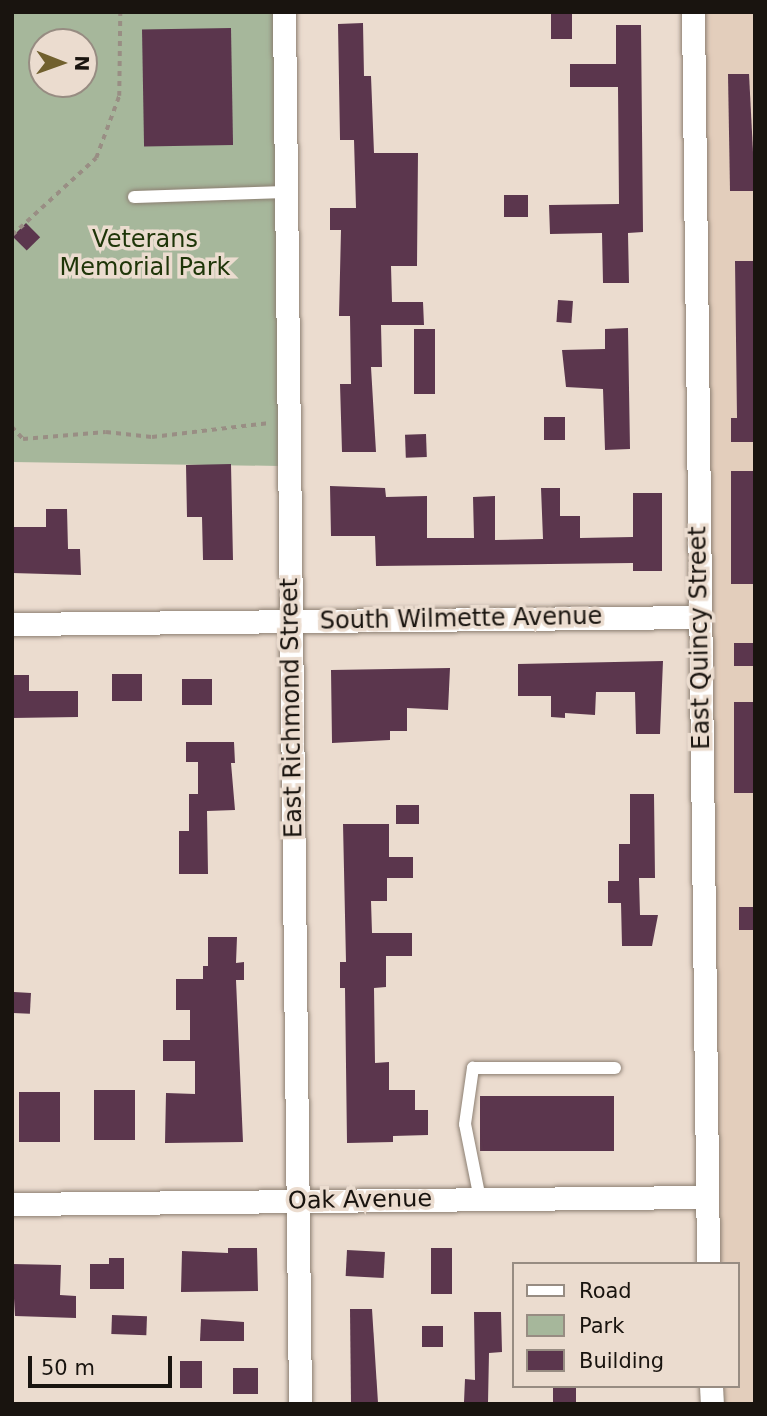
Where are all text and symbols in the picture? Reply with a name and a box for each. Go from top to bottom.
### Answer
north arrow [28,28,98,98]
text: N [71,55,93,71]
park label: Veterans Memorial Park [60,226,230,282]
street label: East Quincy Street [684,526,716,750]
street label: East Richmond Street [275,578,309,838]
street label: South Wilmette Avenue [320,602,602,636]
street label: Oak Avenue [288,1184,432,1216]
legend [512,1262,739,1388]
text: Road [579,1279,632,1303]
text: Park [579,1314,624,1338]
scale bar [32,1342,175,1386]
text: Building [579,1349,664,1373]
text: 50 m [41,1356,95,1380]

